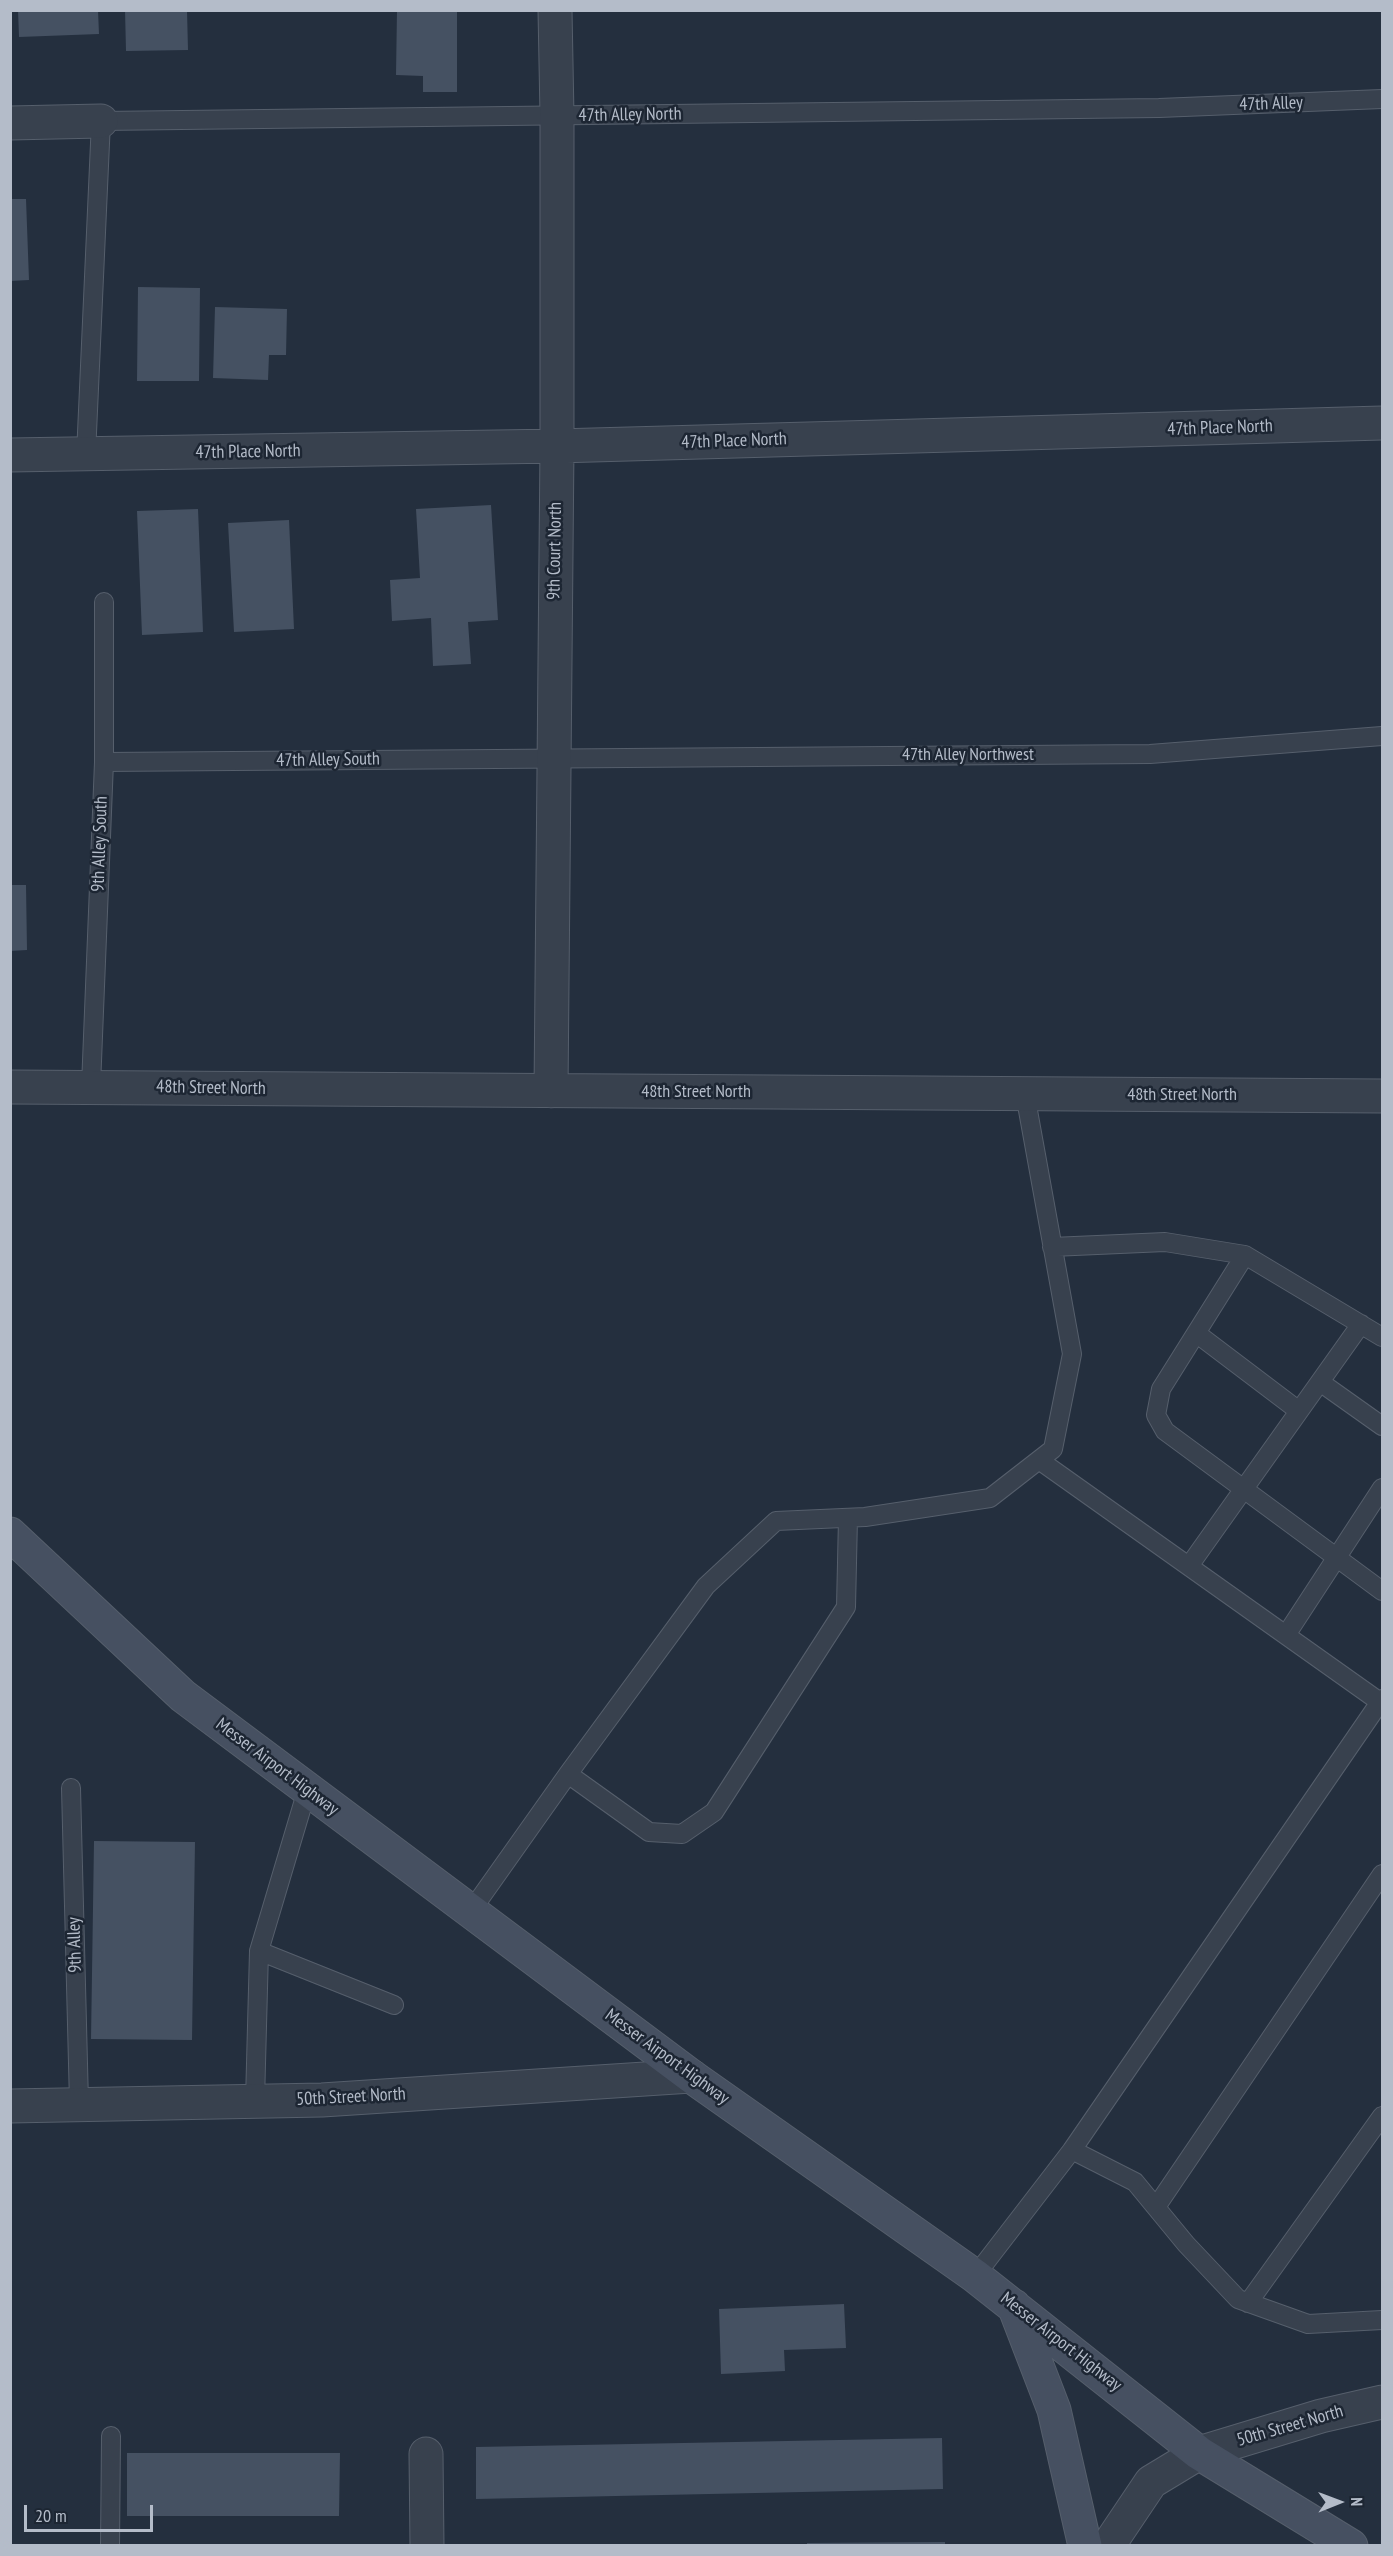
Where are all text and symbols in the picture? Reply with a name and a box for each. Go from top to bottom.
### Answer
street label: 47th Alley [1239,92,1303,116]
street label: 47th Alley North [578,103,682,127]
street label: 47th Place North [1167,415,1273,441]
street label: 47th Place North [681,428,787,454]
street label: 47th Place North [195,440,301,464]
street label: 9th Court North [543,502,567,600]
street label: 47th Alley Northwest [902,744,1034,766]
street label: 47th Alley South [276,748,380,772]
street label: 9th Alley South [88,796,112,892]
street label: 48th Street North [156,1076,266,1100]
street label: 48th Street North [641,1081,751,1103]
street label: 48th Street North [1127,1084,1237,1106]
street label: Messer Airport Highway [211,1714,343,1820]
street label: 9th Alley [63,1917,87,1973]
street label: Messer Airport Highway [601,2005,733,2109]
street label: 50th Street North [296,2083,406,2111]
street label: Messer Airport Highway [996,2288,1126,2396]
street label: 50th Street North [1234,2401,1346,2451]
north arrow [1309,2472,1369,2532]
scale bar [27,2493,156,2531]
text: N [1347,2497,1367,2506]
text: 20 m [35,2504,67,2527]

